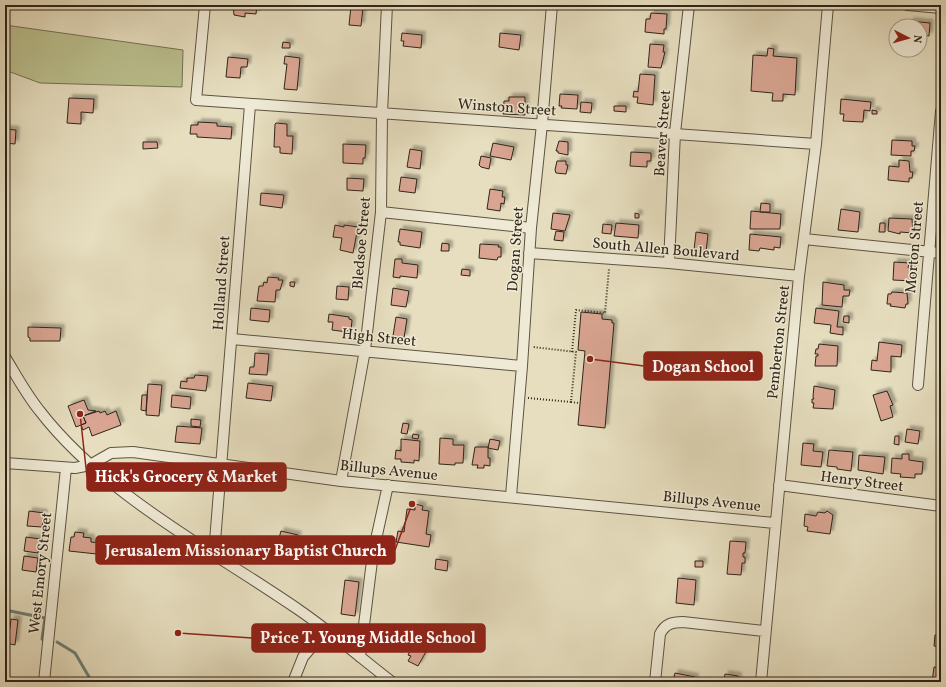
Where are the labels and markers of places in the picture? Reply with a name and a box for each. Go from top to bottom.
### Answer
callout: Dogan School [644,352,762,380]
callout: Hick's Grocery & Market [87,463,286,491]
callout: Jerusalem Missionary Baptist Church [96,536,395,564]
callout: Price T. Young Middle School [252,624,485,652]

